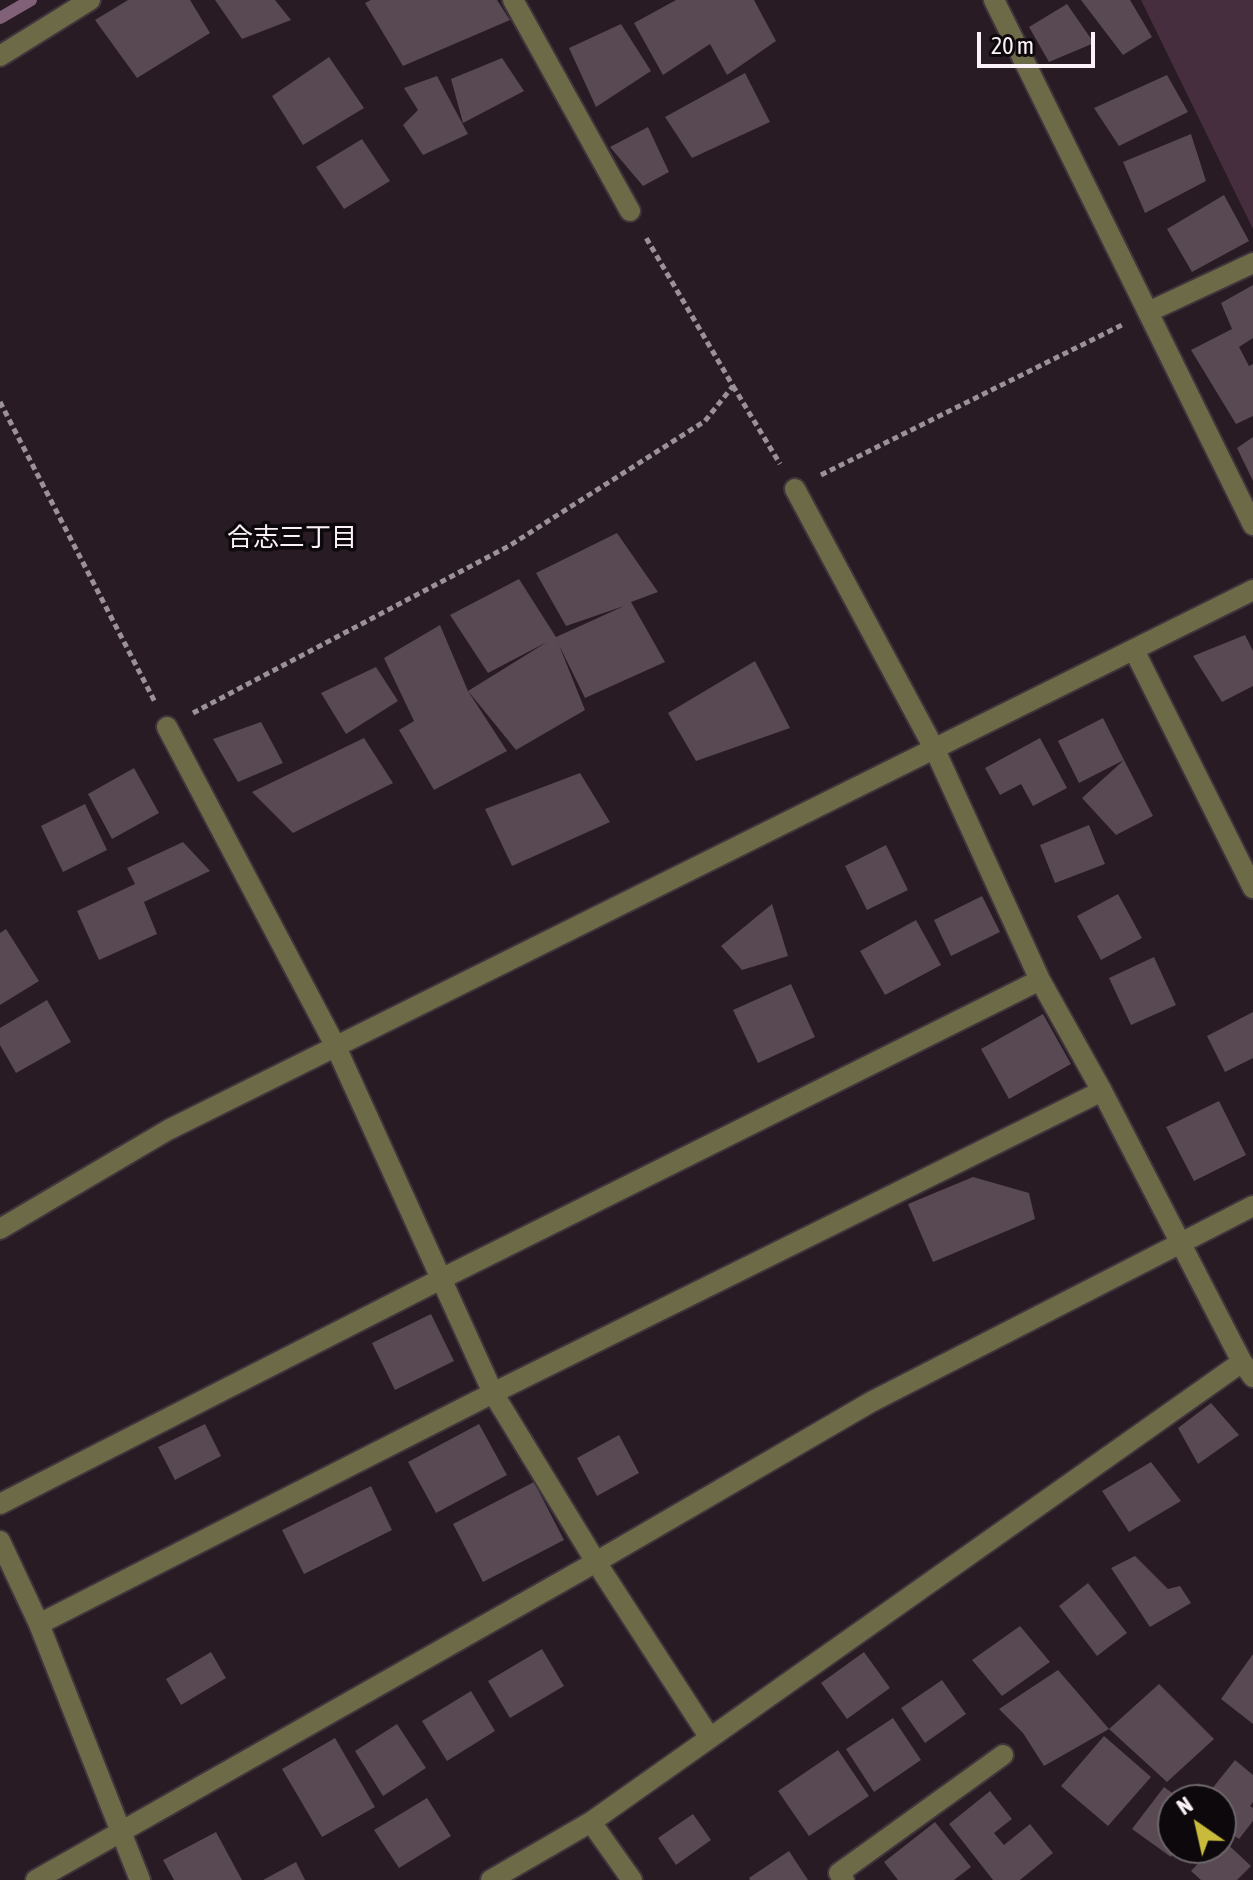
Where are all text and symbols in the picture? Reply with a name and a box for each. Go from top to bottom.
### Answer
scale bar [981,16,1099,66]
text: 20 m [991,32,1034,59]
district label: 合志三丁目 [227,522,357,554]
north arrow [1157,1784,1237,1864]
text: N [1172,1791,1197,1820]

